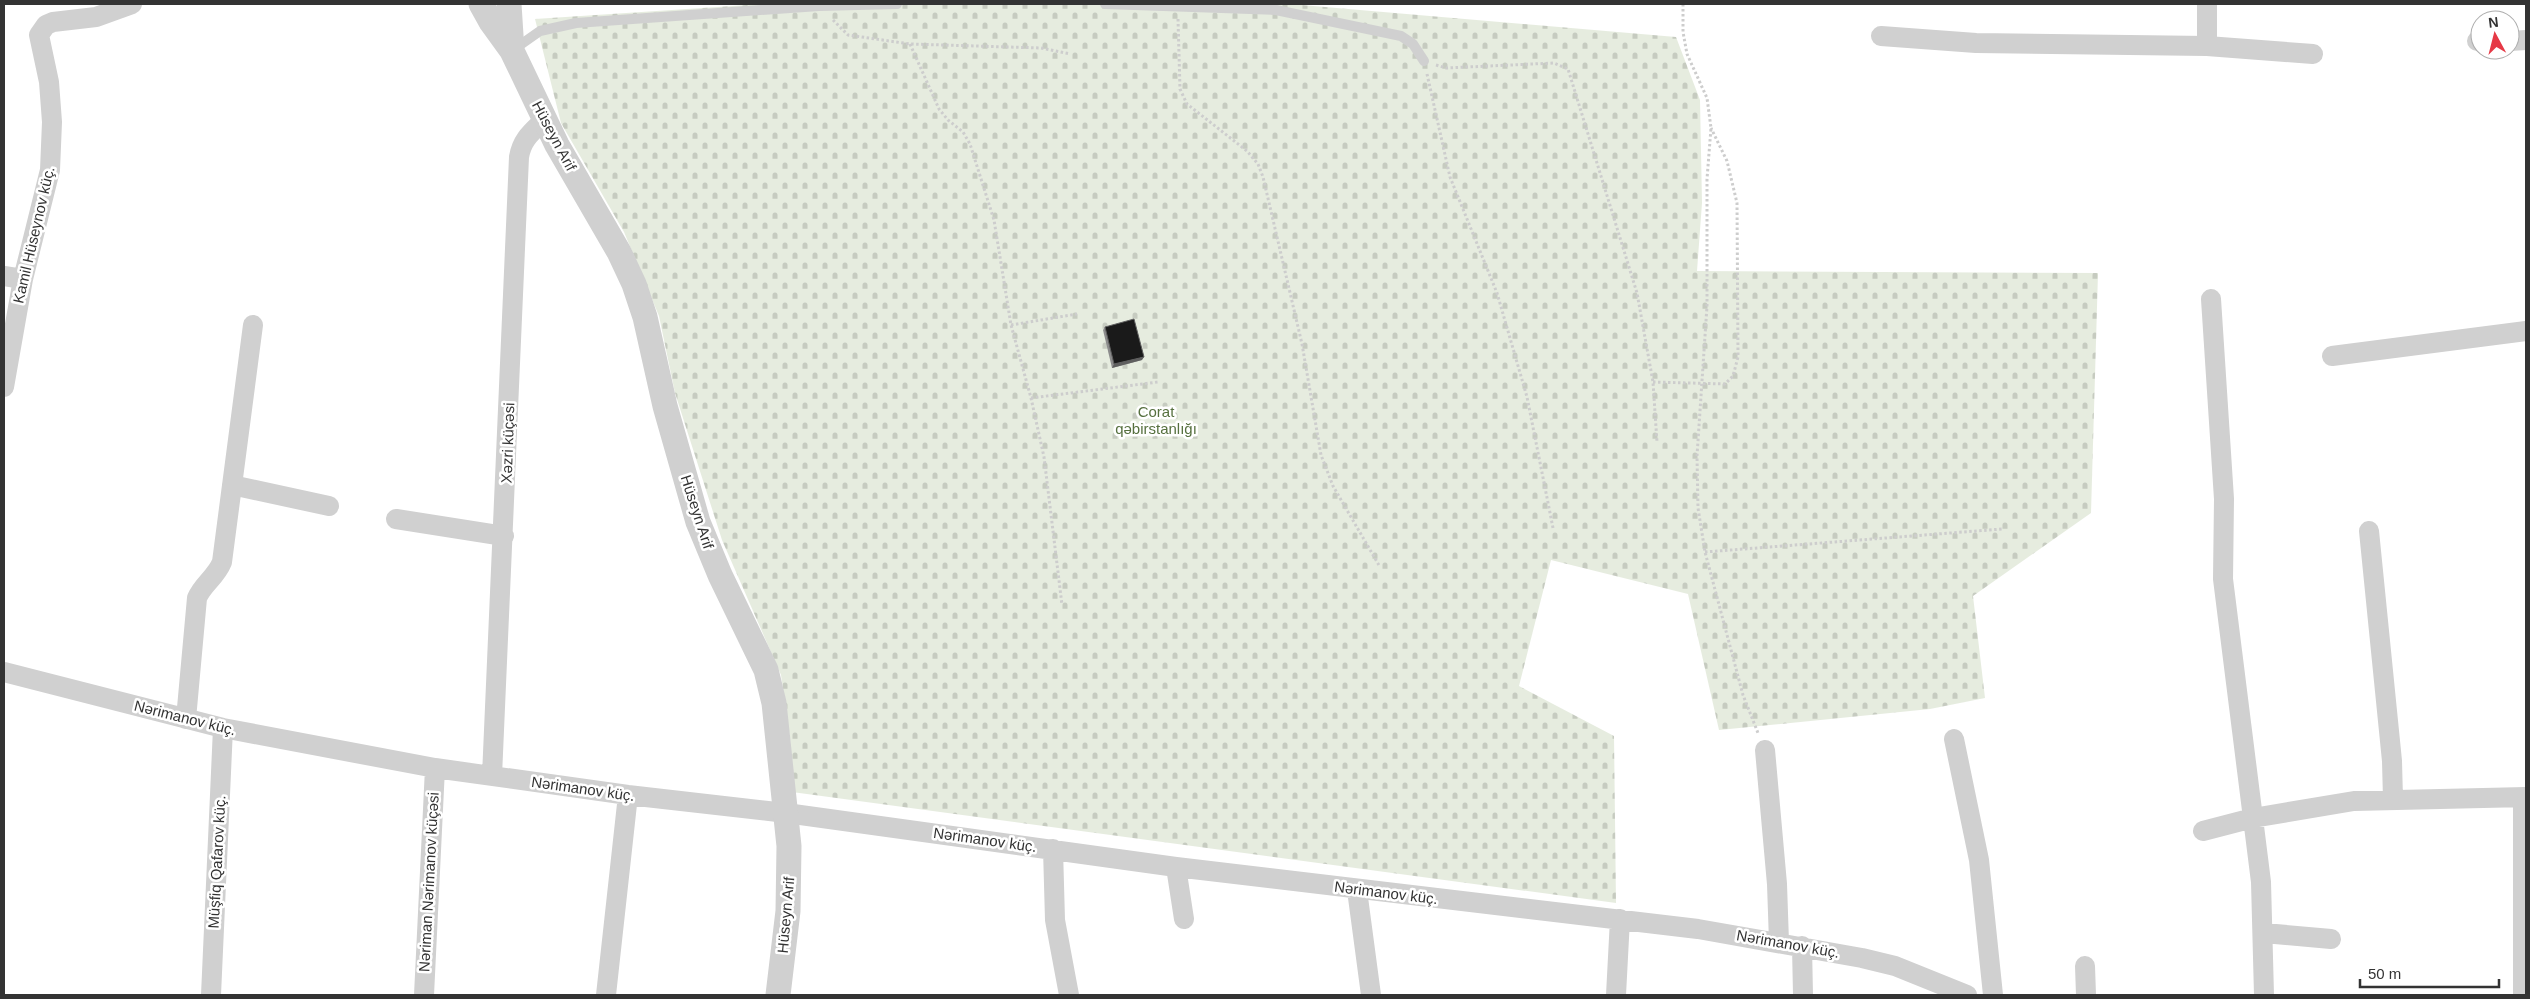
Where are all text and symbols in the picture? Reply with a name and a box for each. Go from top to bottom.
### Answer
north arrow [2470,10,2520,60]
text: N [2487,14,2499,31]
street label: Hüseyn Arif [529,98,580,174]
street label: Kamil Hüseynov küç. [9,165,58,305]
street label: Xəzri küçəsi [498,402,517,484]
park label: Corat qəbirstanlığı [1115,403,1197,437]
street label: Hüseyn Arif [678,473,718,552]
street label: Nərimanov küç. [133,697,238,738]
street label: Nərimanov küç. [530,773,636,804]
street label: Nəriman Nərimanov küçəsi [415,792,442,972]
street label: Müşfiq Qafarov küç. [205,795,228,929]
street label: Nərimanov küç. [932,824,1038,855]
street label: Hüseyn Arif [774,875,797,954]
street label: Nərimanov küç. [1333,878,1439,907]
street label: Nərimanov küç. [1735,926,1841,961]
scale bar [2360,956,2499,988]
text: 50 m [2368,965,2401,982]

